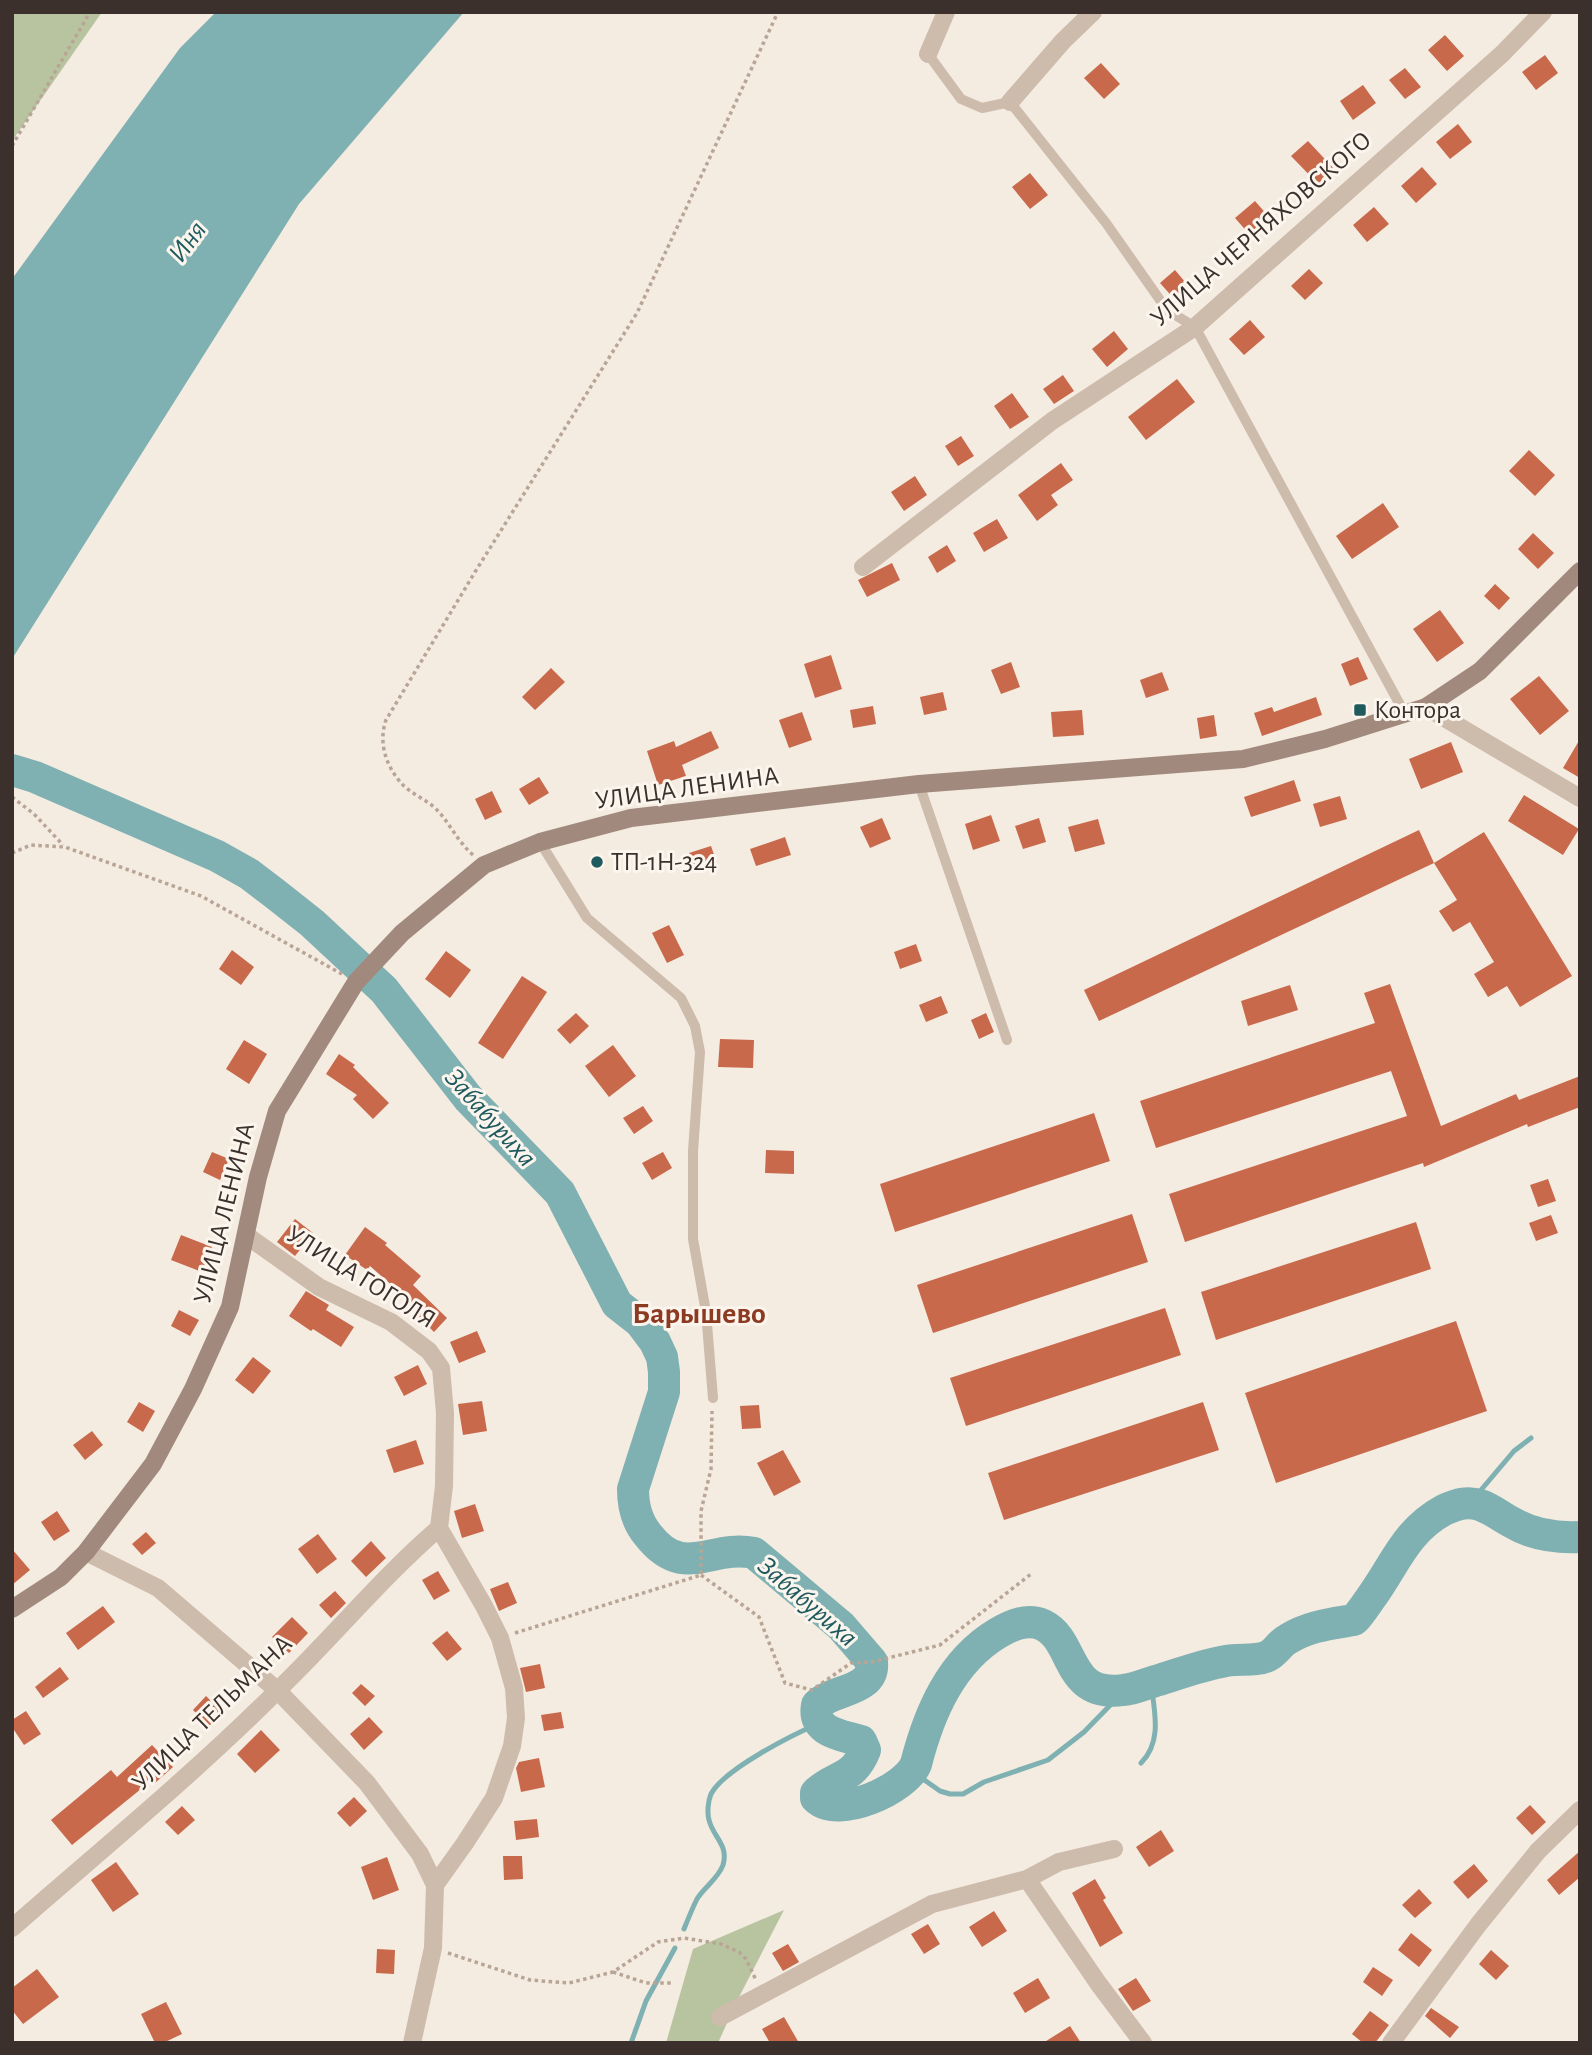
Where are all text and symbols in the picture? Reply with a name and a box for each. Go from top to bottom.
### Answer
street label: УЛИЦА ЧЕРНЯХОВСКОГО [1146,126,1376,332]
water label: Иня [164,216,212,268]
place label: Контора [1374,697,1461,723]
marker: Контора [1352,702,1368,718]
street label: УЛИЦА ЛЕНИНА [594,762,780,814]
place label: ТП-1Н-324 [611,849,717,875]
marker: ТП-1Н-324 [589,854,605,870]
water label: Забабуриха [439,1064,541,1172]
street label: УЛИЦА ЛЕНИНА [189,1120,259,1306]
street label: УЛИЦА ГОГОЛЯ [282,1221,440,1333]
district label: Барышево [632,1299,766,1329]
water label: Забабуриха [752,1552,862,1652]
street label: УЛИЦА ТЕЛЬМАНА [127,1630,297,1796]

